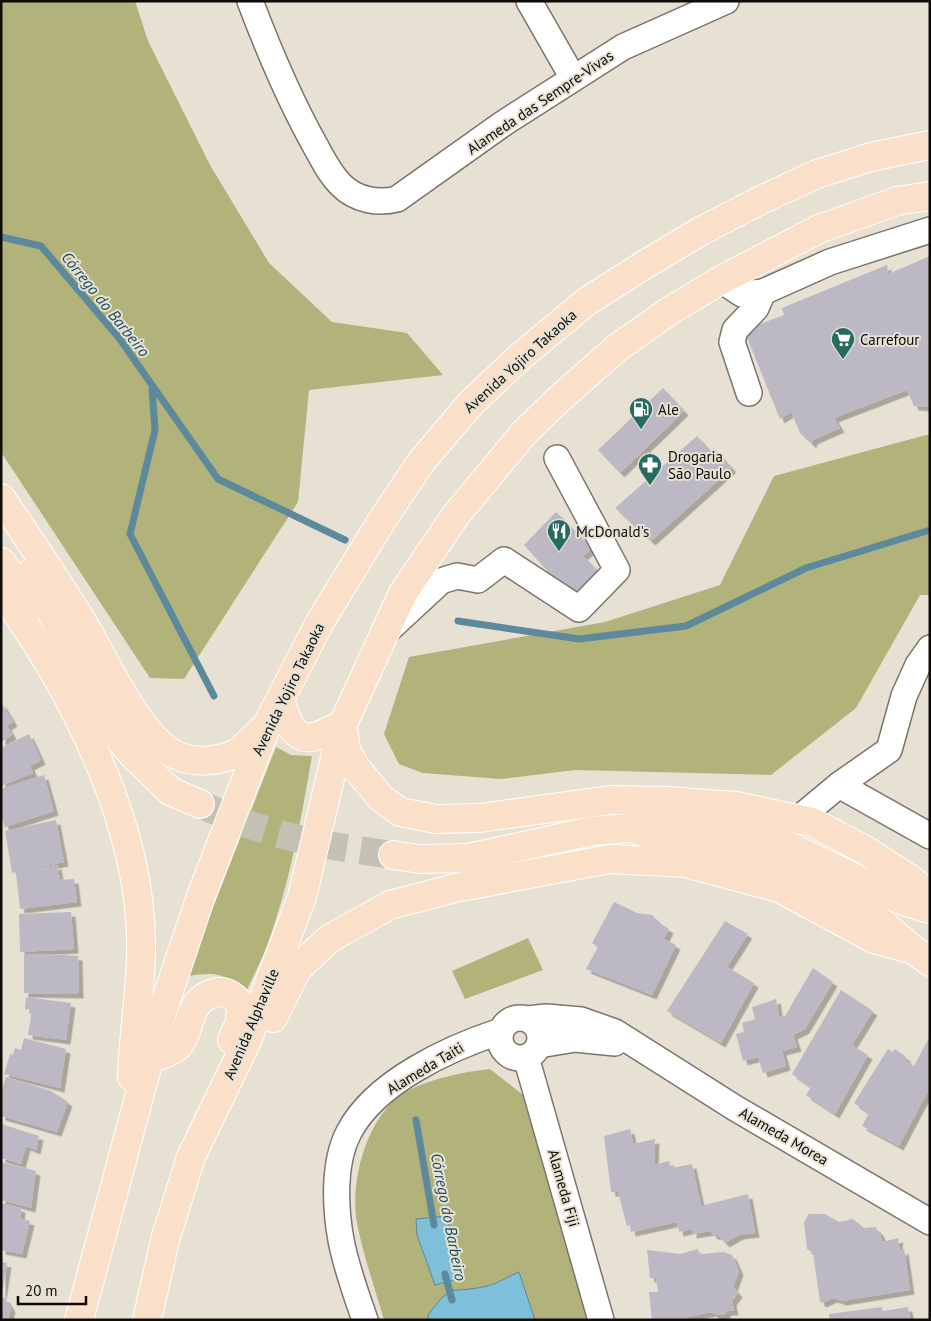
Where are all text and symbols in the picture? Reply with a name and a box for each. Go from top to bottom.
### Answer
street label: Alameda das Sempre-Vivas [463,46,617,158]
water label: Córrego do Barbeiro [57,247,155,361]
street label: Avenida Yojiro Takaoka [460,305,580,417]
supermarket icon: Carrefour [830,326,856,360]
place label: Carrefour [860,330,919,349]
fuel station icon: Ale [628,396,654,430]
place label: Ale [658,400,679,419]
place label: Drogaria São Paulo [668,447,731,483]
pharmacy icon: Drogaria São Paulo [637,452,663,486]
restaurant icon: McDonald's [546,518,572,552]
place label: McDonald's [576,522,649,541]
street label: Avenida Yojiro Takaoka [248,619,328,759]
street label: Avenida Alphaville [219,966,283,1082]
street label: Alameda Taiti [383,1038,467,1098]
street label: Alameda Morea [736,1103,832,1169]
street label: Alameda Fiji [544,1147,584,1229]
water label: Córrego do Barbeiro [427,1151,471,1283]
scale bar [18,1274,85,1306]
text: 20 m [25,1281,58,1300]

